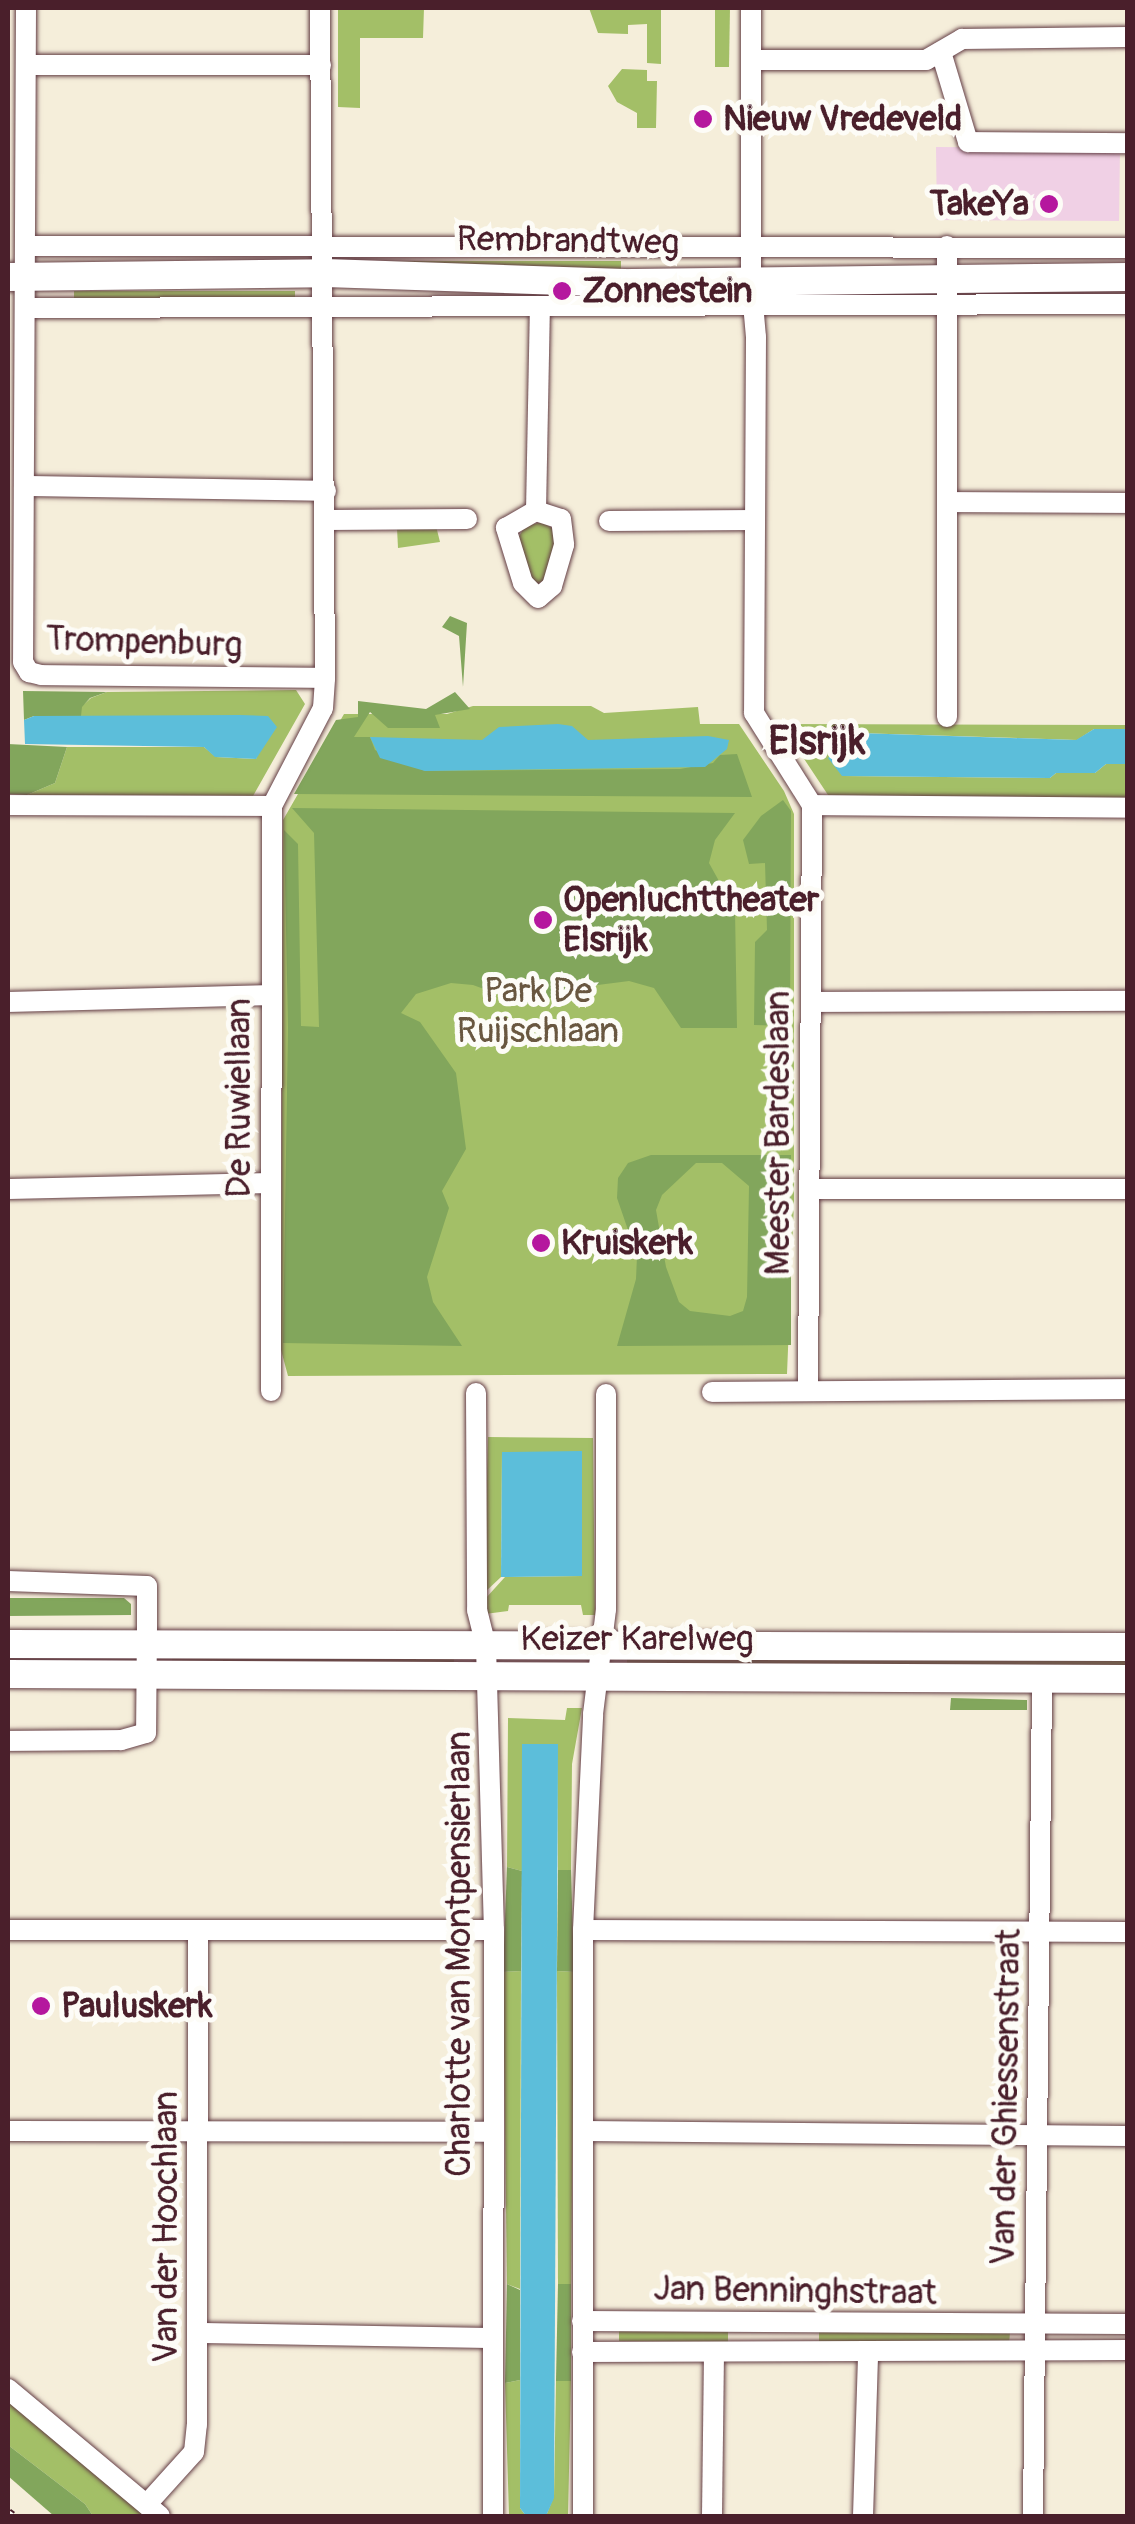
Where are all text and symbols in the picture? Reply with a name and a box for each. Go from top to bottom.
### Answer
place label: Nieuw Vredeveld [723,98,962,140]
marker: Nieuw Vredeveld [692,108,714,130]
place label: TakeYa [929,183,1029,225]
marker: TakeYa [1038,193,1060,215]
street label: Rembrandtweg [456,218,680,264]
place label: Zonnestein [582,270,752,312]
marker: Zonnestein [551,280,573,302]
street label: Trompenburg [45,618,243,666]
district label: Elsrijk [768,718,866,766]
place label: Openluchttheater Elsrijk [563,879,819,961]
marker: Openluchttheater Elsrijk [532,909,554,931]
park label: Park De Ruijschlaan [457,970,619,1052]
street label: Meester Bardeslaan [757,991,799,1275]
street label: De Ruwiellaan [218,998,260,1198]
place label: Kruiskerk [561,1222,693,1264]
marker: Kruiskerk [530,1232,552,1254]
street label: Keizer Karelweg [520,1618,754,1660]
street label: Charlotte van Montpensierlaan [438,1731,480,2177]
street label: Van der Ghiessenstraat [982,1928,1030,2266]
place label: Pauluskerk [61,1985,213,2027]
marker: Pauluskerk [30,1995,52,2017]
street label: Van der Hoochlaan [145,2091,187,2363]
street label: Jan Benninghstraat [653,2268,937,2314]

